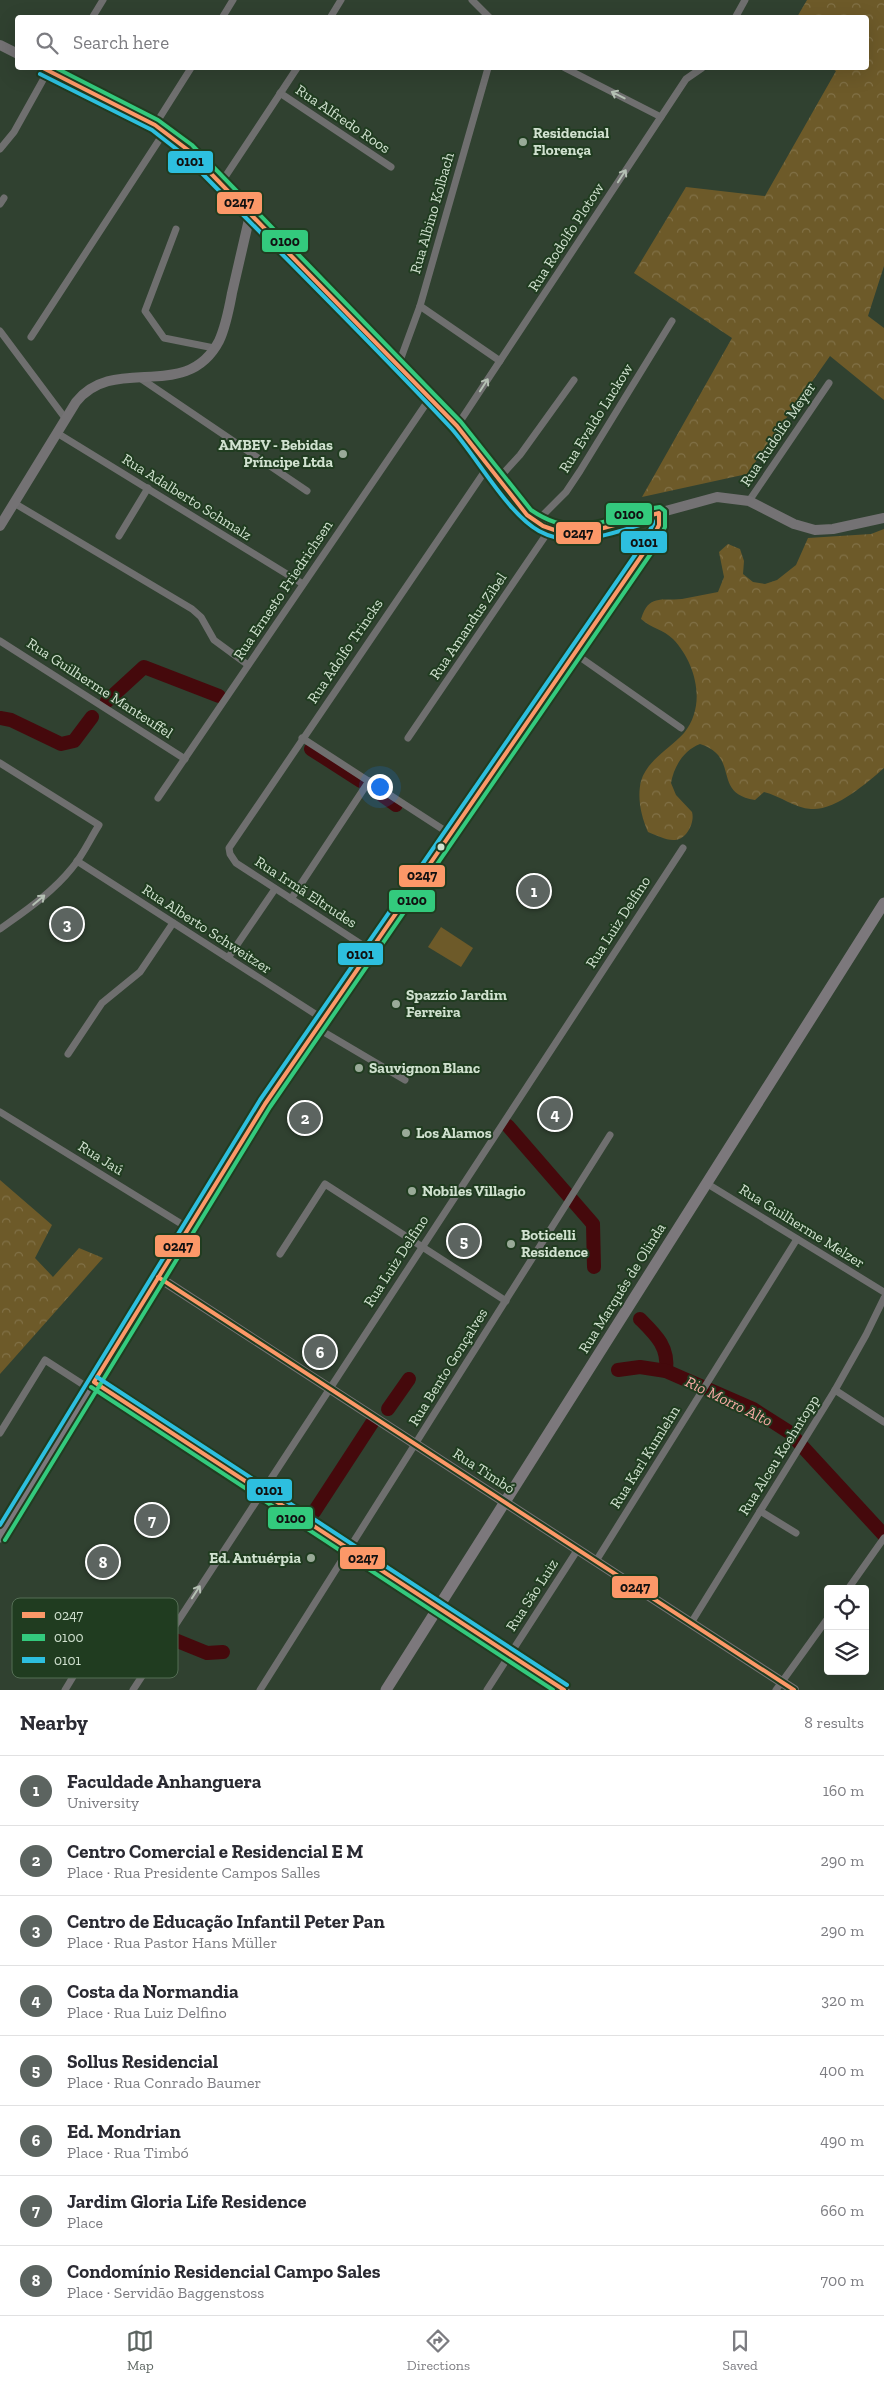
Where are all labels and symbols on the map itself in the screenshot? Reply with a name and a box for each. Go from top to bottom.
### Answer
street label: Rua Alfredo Roos [292,81,394,157]
one-way arrow [611,90,626,99]
place label: Residencial Florença [533,124,609,159]
marker: Residencial Florença [517,136,529,148]
line badge: 0101 [167,150,214,174]
street label: Rua Albino Kolbach [406,150,458,276]
text: 0101 [176,153,204,170]
one-way arrow [617,170,627,184]
street label: Rua Rodolfo Plotow [524,179,608,295]
line badge: 0247 [216,191,263,215]
text: 0247 [224,194,254,211]
line badge: 0100 [261,229,309,253]
text: 0100 [270,233,300,250]
street label: Rua Evaldo Luckow [555,360,637,476]
one-way arrow [479,378,489,392]
street label: Rua Rudolfo Meyer [736,378,820,490]
place label: AMBEV - Bebidas Príncipe Ltda [218,436,333,471]
marker: AMBEV - Bebidas Príncipe Ltda [337,448,349,460]
street label: Rua Adalberto Schmalz [119,450,255,544]
line badge: 0100 [605,502,653,526]
text: 0100 [614,506,644,523]
street label: Rua Ernesto Friedrichsen [230,516,337,663]
line badge: 0247 [555,521,602,545]
text: 0247 [563,525,593,542]
line badge: 0101 [620,530,668,554]
text: 0101 [630,534,658,551]
street label: Rua Amandus Zibel [426,569,510,683]
street label: Rua Adolfo Trincks [303,595,387,707]
street label: Rua Guilherme Manteuffel [24,634,176,742]
your location [367,774,393,800]
unlabelled marker [436,842,446,852]
street label: Rua Irmã Eltrudes [252,852,360,932]
line badge: 0247 [398,864,446,888]
text: 0247 [407,867,437,884]
pin: 1 [518,872,550,910]
street label: Rua Luiz Delfino [582,872,655,971]
street label: Rua Alberto Schweitzer [139,880,275,978]
line badge: 0100 [388,889,436,913]
text: 0100 [397,892,427,909]
one-way arrow [32,895,45,906]
pin: 3 [51,905,83,943]
line badge: 0101 [337,942,384,966]
text: 0101 [346,946,374,963]
place label: Spazzio Jardim Ferreira [406,986,507,1021]
marker: Spazzio Jardim Ferreira [390,998,402,1010]
place label: Sauvignon Blanc [369,1059,480,1077]
marker: Sauvignon Blanc [353,1062,365,1074]
pin: 4 [539,1095,571,1133]
pin: 2 [289,1099,321,1137]
place label: Los Alamos [416,1124,492,1142]
marker: Los Alamos [400,1127,412,1139]
street label: Rua Jaú [75,1137,128,1179]
street label: Rua Guilherme Melzer [736,1180,868,1272]
place label: Nobiles Villagio [422,1182,526,1200]
marker: Nobiles Villagio [406,1185,418,1197]
street label: Rua Luiz Delfino [360,1211,433,1310]
street label: Rua Marquês de Olinda [575,1220,669,1356]
pin: 5 [448,1222,480,1260]
place label: Boticelli Residence [521,1226,588,1261]
line badge: 0247 [154,1234,201,1258]
text: 0247 [163,1238,193,1255]
marker: Boticelli Residence [505,1238,517,1250]
street label: Rua Bento Gonçalves [405,1305,491,1429]
pin: 6 [304,1333,336,1371]
water label: Rio Morro Alto [682,1372,776,1430]
street label: Rua Alceu Koehntopp [735,1392,823,1518]
street label: Rua Karl Kumlehn [606,1402,684,1512]
street label: Rua Timbó [450,1444,519,1498]
line badge: 0101 [246,1478,293,1502]
text: 0101 [255,1482,283,1499]
pin: 7 [136,1501,168,1539]
line badge: 0100 [267,1506,314,1530]
text: 0100 [276,1510,306,1527]
pin: 8 [87,1543,119,1581]
line badge: 0247 [339,1546,386,1570]
place label: Ed. Antuérpia [209,1549,301,1567]
text: 0247 [348,1550,378,1567]
marker: Ed. Antuérpia [305,1552,317,1564]
street label: Rua São Luiz [502,1556,562,1634]
line badge: 0247 [611,1575,659,1599]
text: 0247 [620,1579,650,1596]
one-way arrow [191,1585,202,1599]
legend [12,1598,178,1678]
text: 0247 [54,1607,84,1624]
text: 0100 [54,1629,84,1646]
text: 0101 [54,1652,82,1669]

